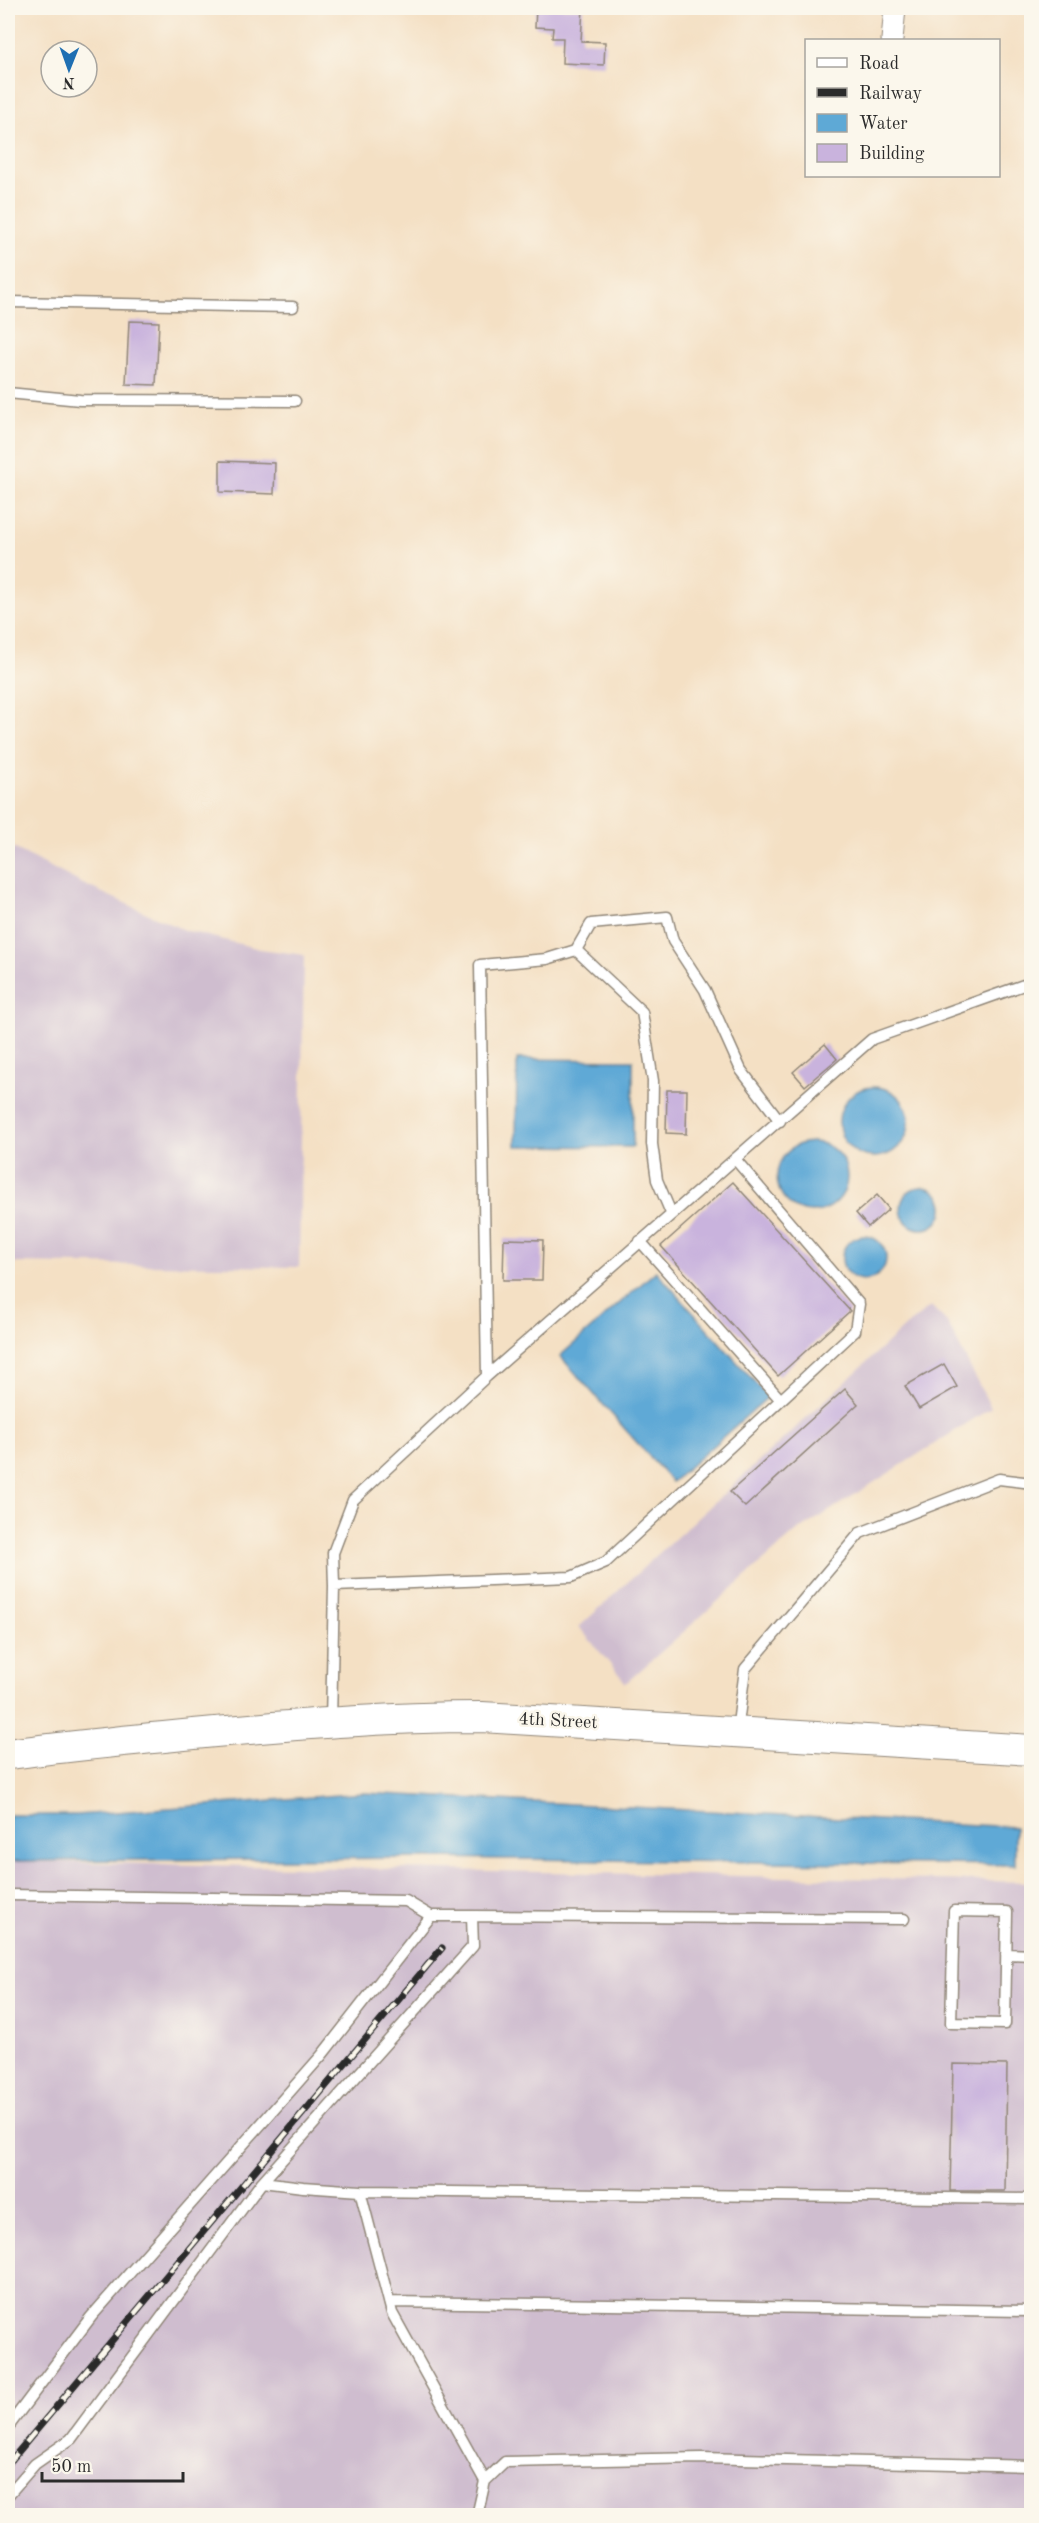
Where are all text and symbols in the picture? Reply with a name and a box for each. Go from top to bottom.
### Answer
north arrow [39,39,99,99]
legend [805,39,1000,177]
text: Road [859,55,899,73]
text: N [62,74,75,90]
text: Railway [859,85,922,103]
text: Water [859,115,908,133]
text: Building [859,145,925,163]
street label: 4th Street [518,1710,598,1732]
scale bar [42,2445,183,2483]
text: 50 m [51,2458,91,2476]

